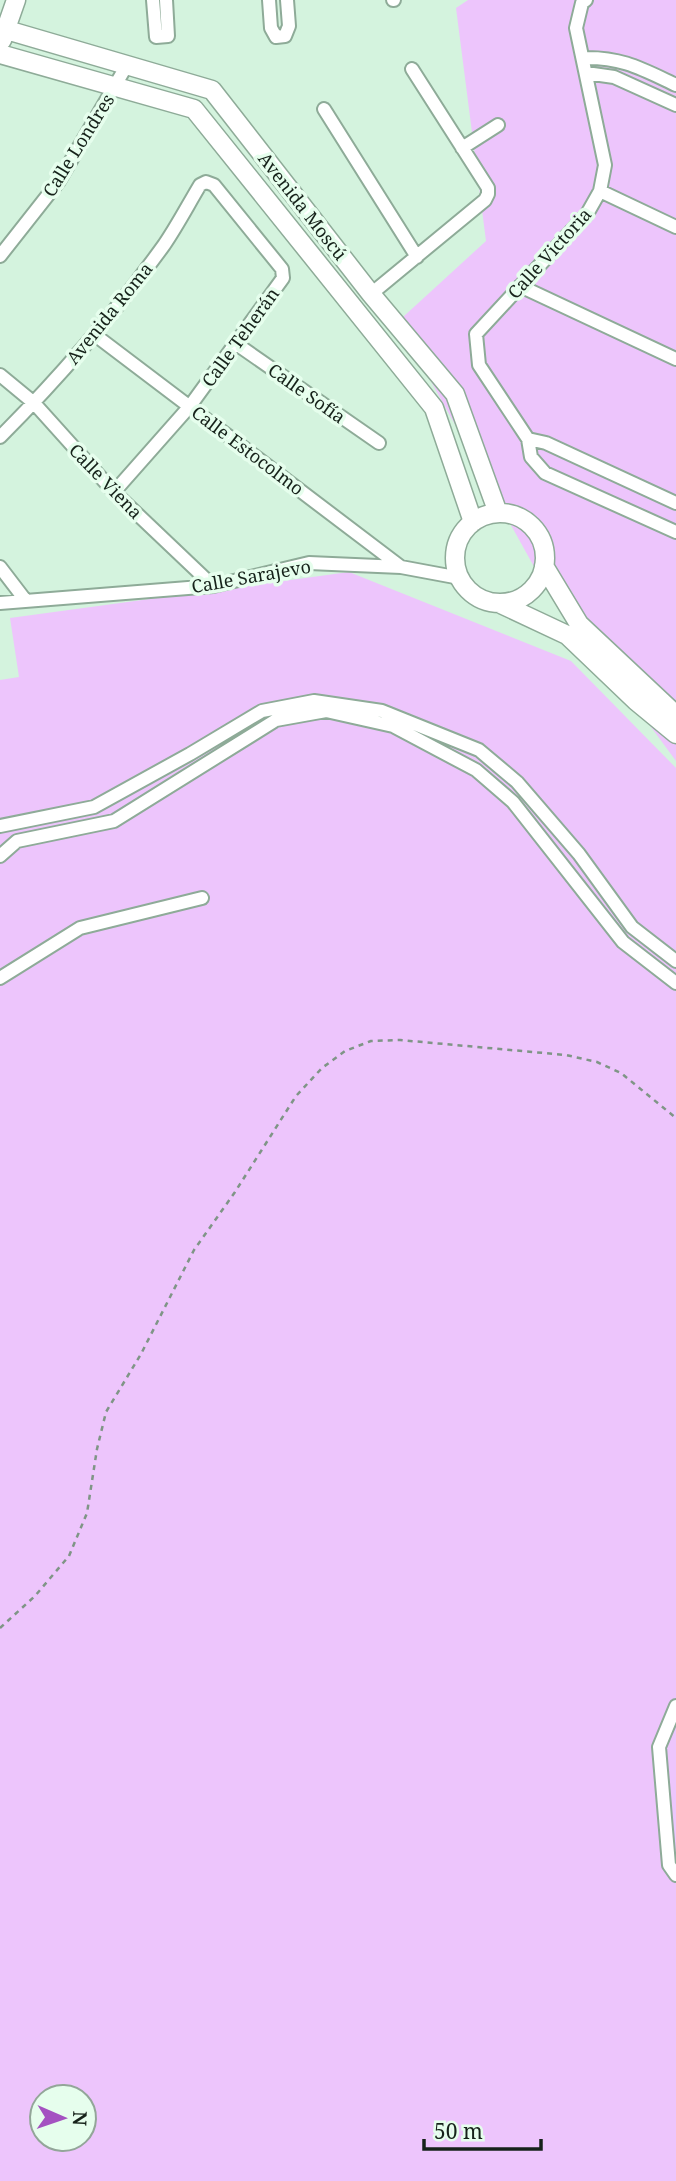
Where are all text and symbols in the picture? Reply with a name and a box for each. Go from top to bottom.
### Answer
street label: Calle Londres [37,89,119,201]
street label: Avenida Moscú [253,147,353,265]
street label: Calle Victoria [502,202,596,304]
street label: Avenida Roma [61,257,157,369]
street label: Calle Teherán [196,282,284,392]
street label: Calle Sofía [264,358,350,428]
street label: Calle Estocolmo [187,400,309,500]
street label: Calle Viena [64,438,148,524]
street label: Calle Sarajevo [189,554,313,598]
north arrow [28,2083,98,2153]
scale bar [424,2108,541,2152]
text: N [67,2111,93,2127]
text: 50 m [434,2117,483,2145]

